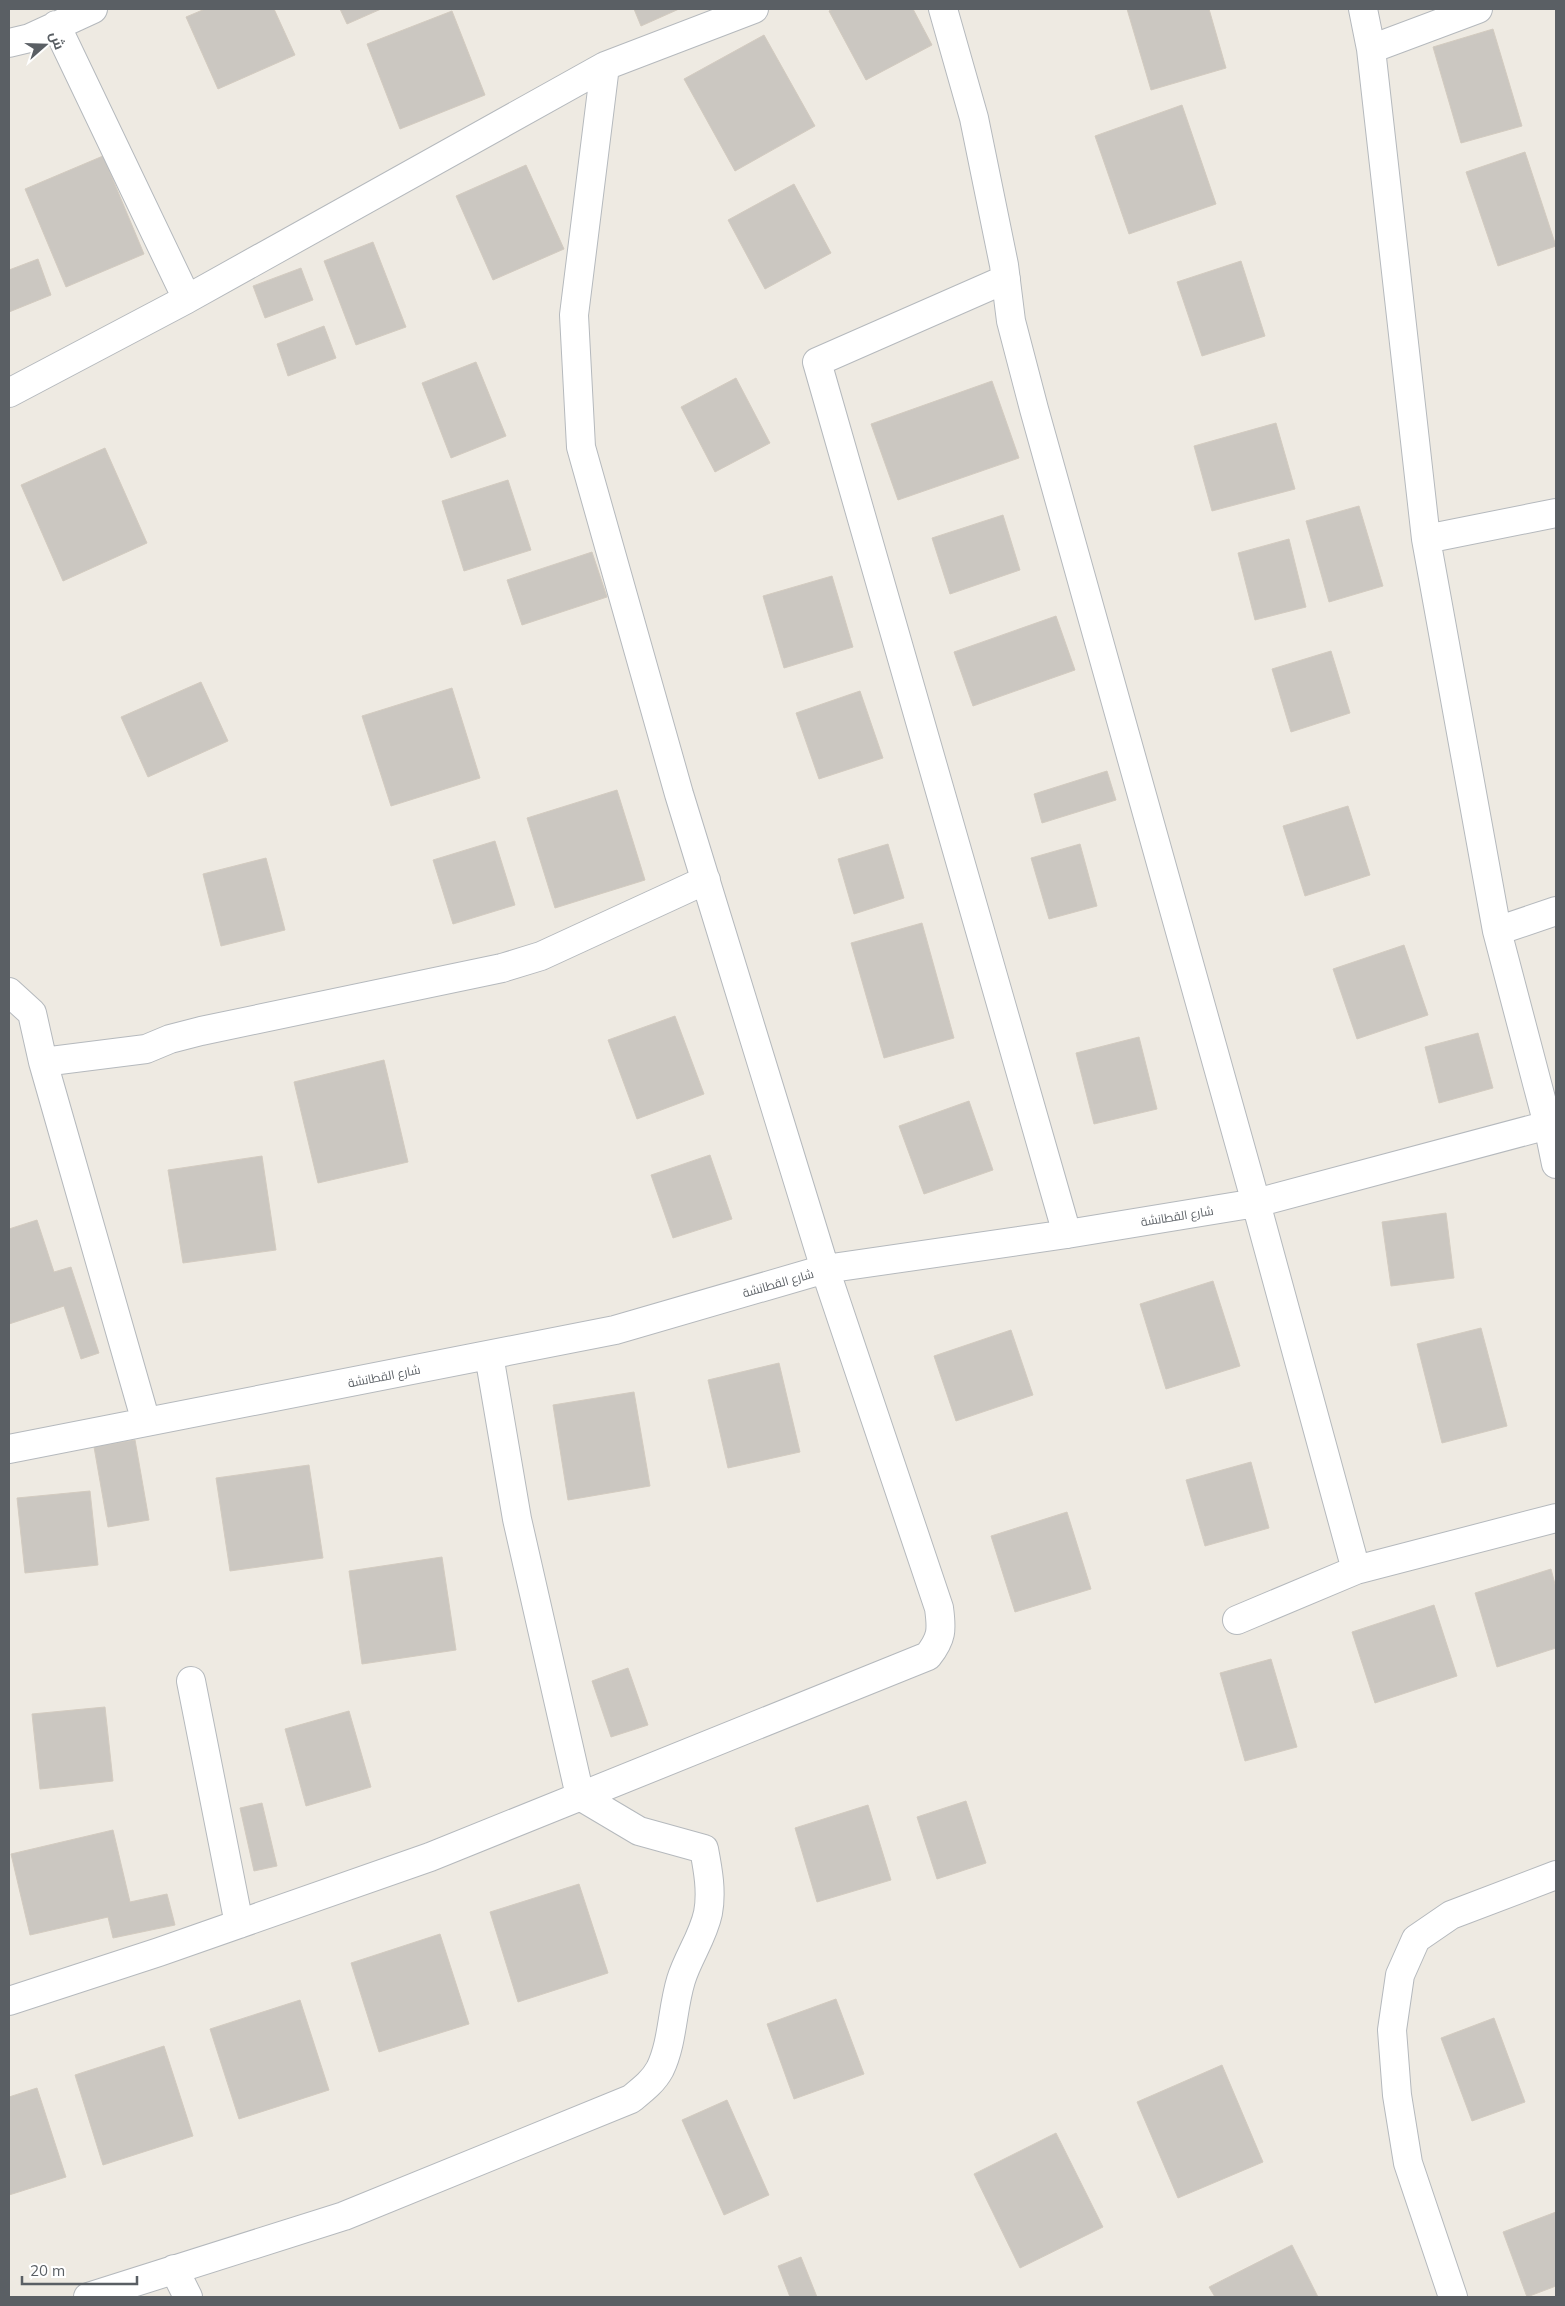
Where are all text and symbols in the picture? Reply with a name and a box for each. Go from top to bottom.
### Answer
north arrow [20,20,70,70]
text: ش [46,29,69,52]
street label: شارع القطانشة [1139,1203,1215,1230]
street label: شارع القطانشة [741,1266,816,1301]
street label: شارع القطانشة [346,1362,422,1391]
scale bar [22,2254,138,2286]
text: 20 m [30,2261,65,2280]

